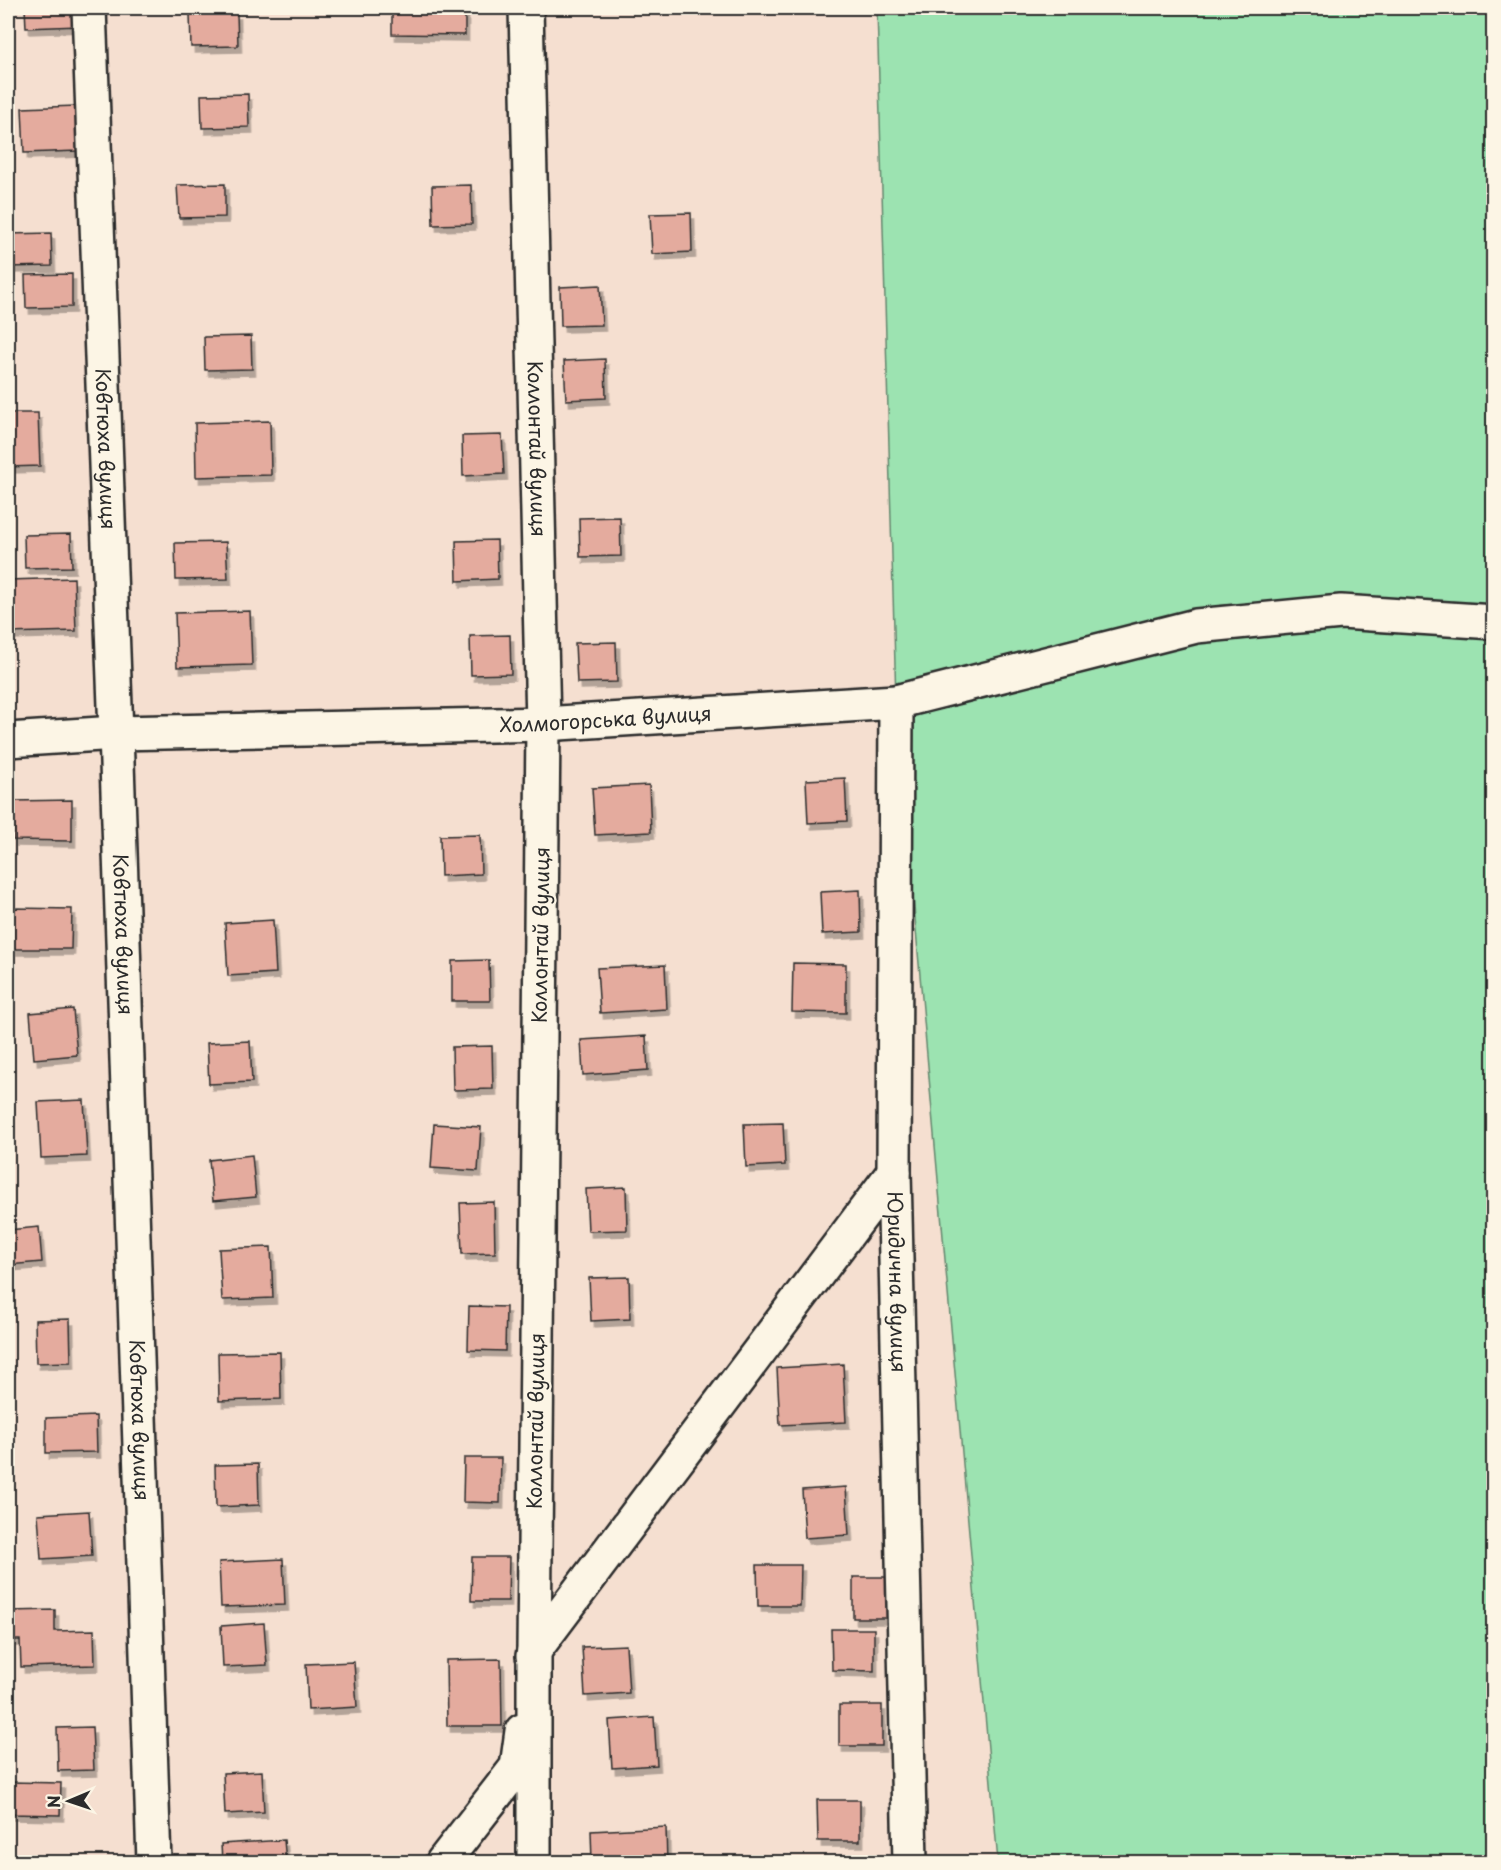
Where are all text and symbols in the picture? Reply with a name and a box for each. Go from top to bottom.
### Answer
street label: Коллонтай вулиця [520,360,555,537]
street label: Ковтюха вулиця [88,367,124,530]
street label: Холмогорська вулиця [499,698,713,739]
street label: Коллонтай вулиця [523,847,557,1023]
street label: Ковтюха вулиця [106,853,141,1016]
street label: Юридична вулиця [880,1191,915,1373]
street label: Коллонтай вулиця [518,1333,552,1509]
street label: Ковтюха вулиця [122,1339,158,1501]
north arrow [39,1771,99,1831]
text: N [41,1795,65,1808]

